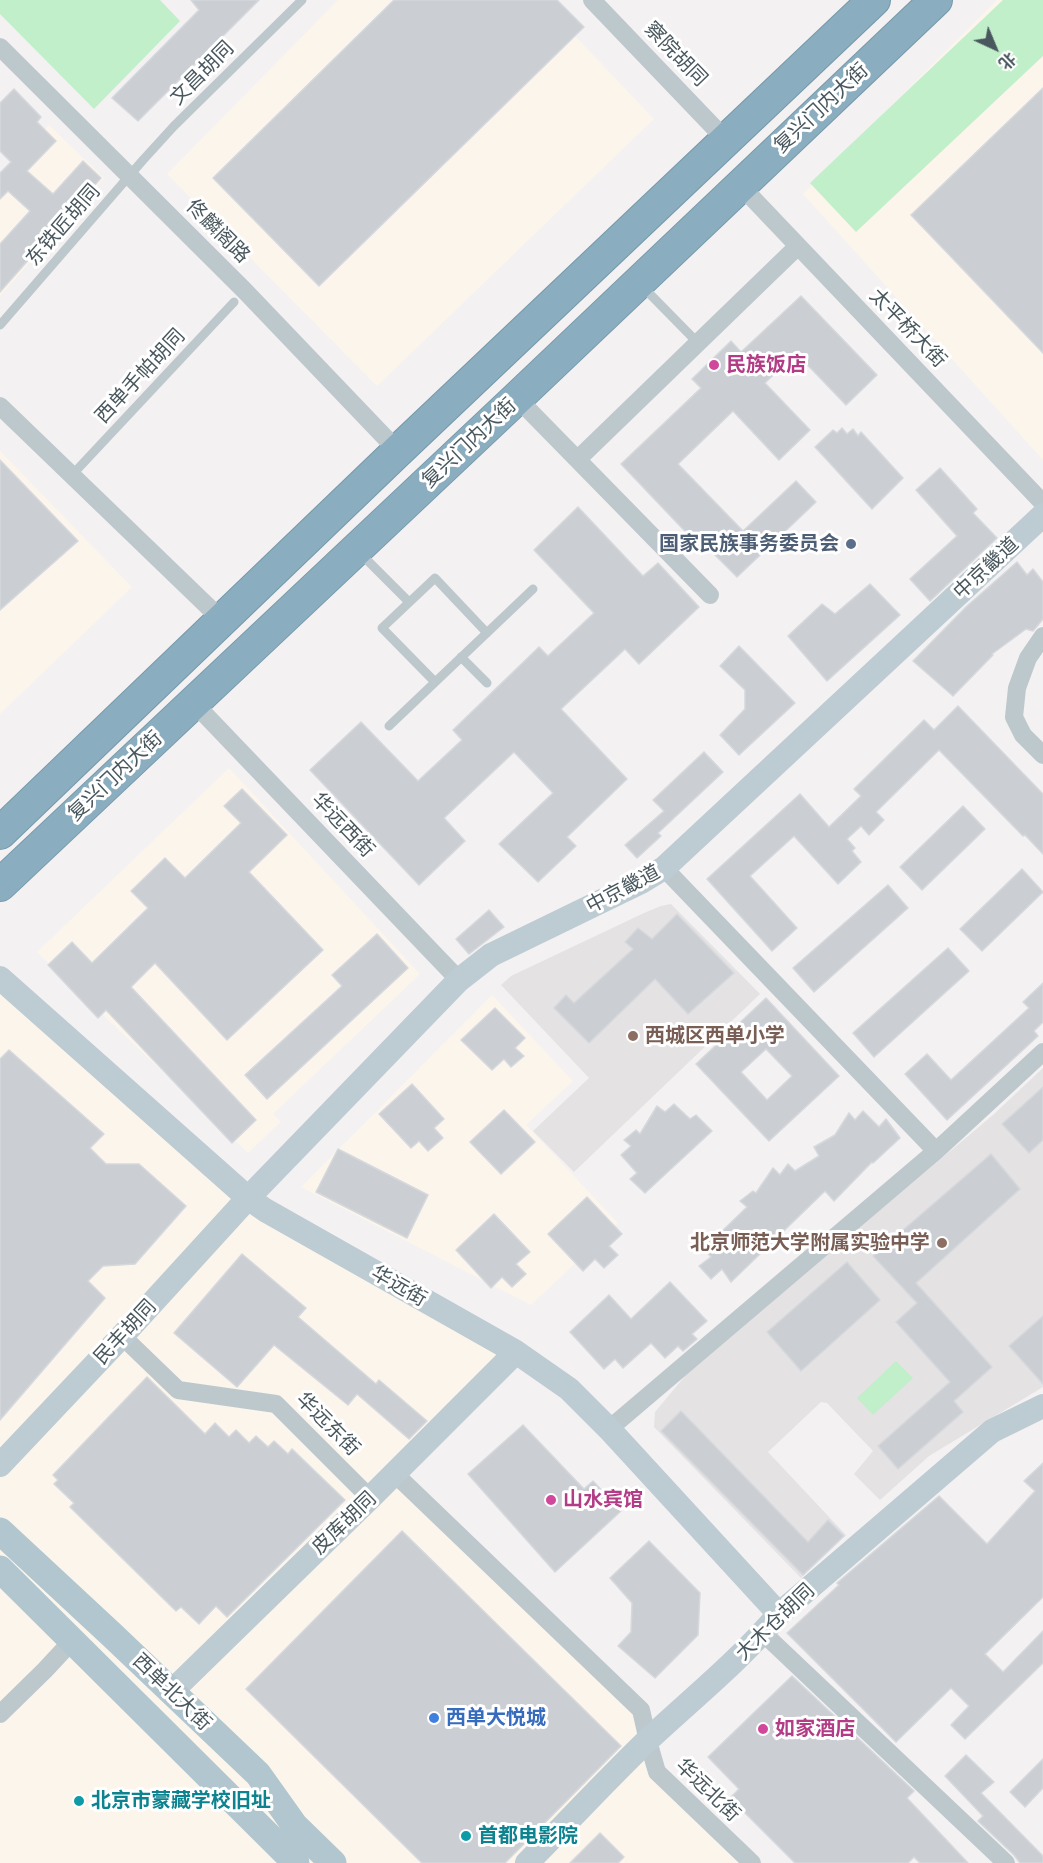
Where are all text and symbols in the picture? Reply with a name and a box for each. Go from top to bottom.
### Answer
street label: 察院胡同 [640,17,712,91]
north arrow [965,18,1025,78]
street label: 文昌胡同 [165,36,239,110]
text: 北 [995,48,1020,74]
street label: 复兴门内大街 [769,58,873,158]
street label: 东铁匠胡同 [21,179,105,271]
street label: 佟麟阁路 [181,194,255,268]
street label: 太平桥大街 [865,284,951,372]
street label: 西单手帕胡同 [90,324,190,428]
place label: 民族饭店 [726,353,806,377]
marker: 民族饭店 [707,358,721,372]
street label: 复兴门内大街 [417,393,521,493]
place label: 国家民族事务委员会 [659,532,839,556]
street label: 中京畿道 [949,532,1023,604]
marker: 国家民族事务委员会 [844,537,858,551]
street label: 复兴门内大街 [63,726,167,826]
street label: 华远西街 [307,788,379,862]
street label: 中京畿道 [582,860,664,918]
place label: 西城区西单小学 [645,1024,785,1048]
marker: 西城区西单小学 [626,1029,640,1043]
place label: 北京师范大学附属实验中学 [690,1231,930,1255]
marker: 北京师范大学附属实验中学 [935,1236,949,1250]
street label: 华远街 [367,1261,431,1311]
street label: 民丰胡同 [89,1295,161,1369]
street label: 华远东街 [291,1387,365,1461]
street label: 皮库胡同 [307,1487,381,1559]
place label: 山水宾馆 [563,1488,643,1512]
marker: 山水宾馆 [544,1493,558,1507]
street label: 大木仓胡同 [731,1579,819,1665]
street label: 西单北大街 [128,1649,216,1735]
place label: 西单大悦城 [446,1706,546,1730]
marker: 西单大悦城 [427,1711,441,1725]
place label: 如家酒店 [775,1717,855,1741]
marker: 如家酒店 [756,1722,770,1736]
street label: 华远北街 [671,1754,745,1826]
place label: 北京市蒙藏学校旧址 [91,1789,271,1813]
marker: 北京市蒙藏学校旧址 [72,1794,86,1808]
place label: 首都电影院 [478,1824,578,1848]
marker: 首都电影院 [459,1829,473,1843]

